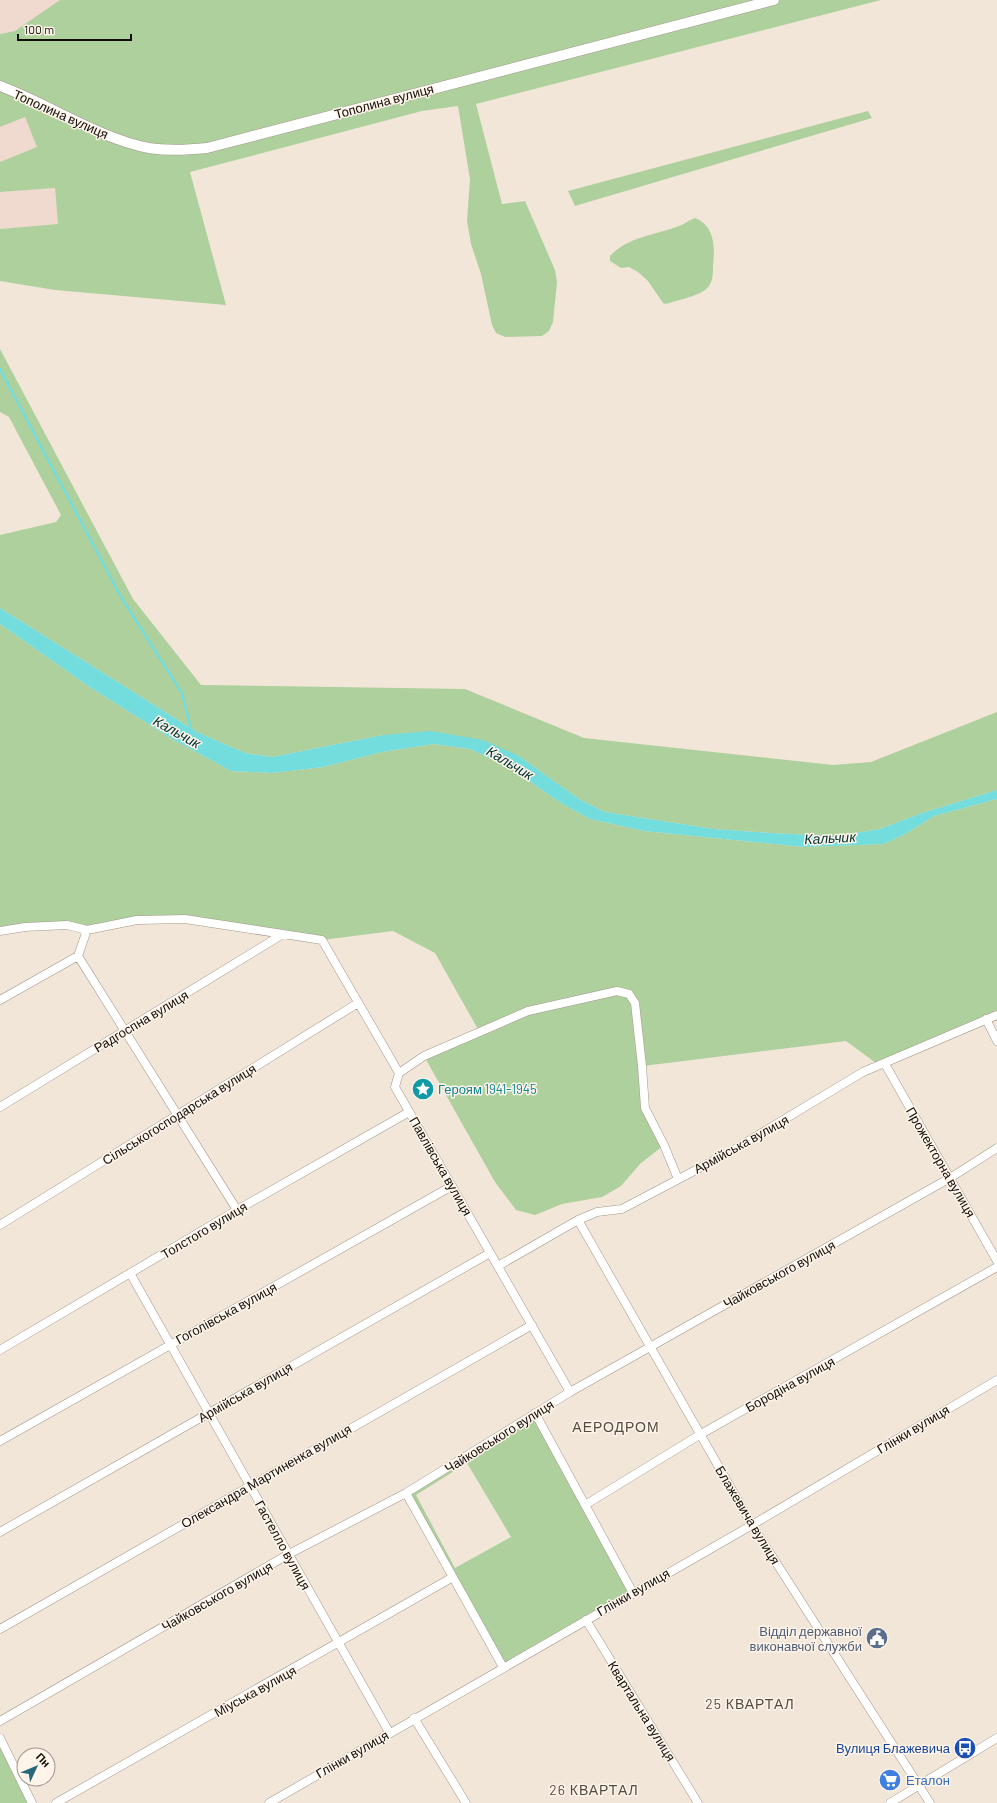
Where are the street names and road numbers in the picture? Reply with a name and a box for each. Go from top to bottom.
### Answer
street label: Тополина вулиця [333,80,435,122]
street label: Тополина вулиця [11,86,111,142]
street label: Радгоспна вулиця [91,986,191,1056]
street label: Сільськогосподарська вулиця [99,1060,259,1168]
street label: Прожекторна вулиця [903,1104,979,1220]
street label: Армійська вулиця [691,1111,791,1177]
street label: Павлівська вулиця [406,1114,476,1218]
street label: Толстого вулиця [158,1198,250,1262]
street label: Чайковського вулиця [720,1237,838,1311]
street label: Гоголівська вулиця [173,1279,279,1347]
street label: Бородіна вулиця [743,1353,837,1415]
street label: Армійська вулиця [195,1359,295,1425]
street label: Чайковського вулиця [441,1396,557,1476]
street label: Глінки вулиця [874,1401,952,1457]
street label: Олександра Мартиненка вулиця [178,1421,354,1531]
street label: Блажевича вулиця [712,1463,784,1567]
street label: Гастелло вулиця [252,1497,314,1593]
street label: Чайковського вулиця [159,1558,275,1634]
street label: Глінки вулиця [594,1565,672,1619]
street label: Квартальна вулиця [605,1658,679,1764]
street label: Міуська вулиця [211,1662,299,1720]
street label: Глінки вулиця [313,1727,391,1781]

